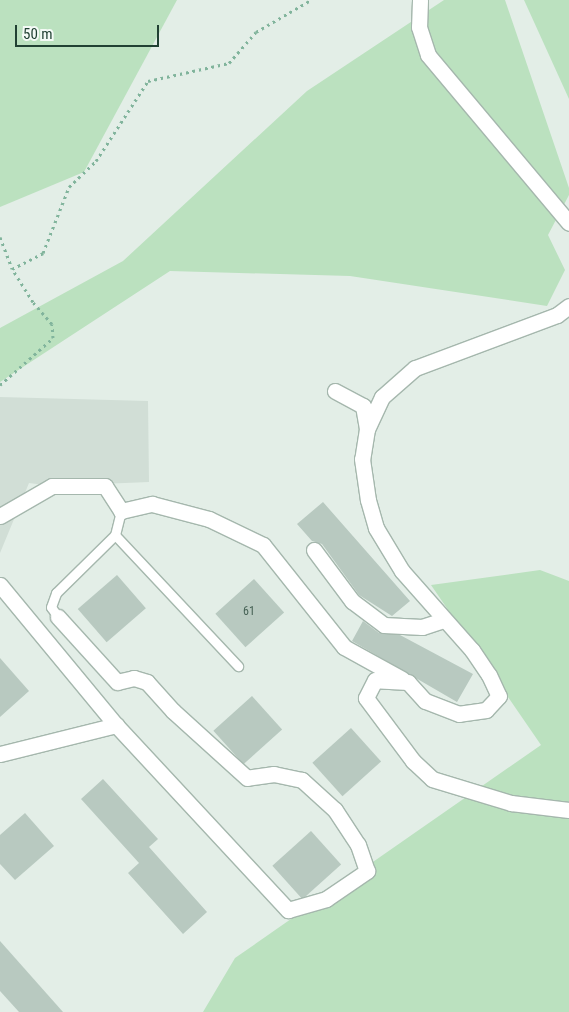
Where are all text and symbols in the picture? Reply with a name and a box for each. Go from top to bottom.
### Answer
scale bar [18,15,161,47]
text: 50 m [23,25,53,43]
house number: 61 [243,605,255,619]

